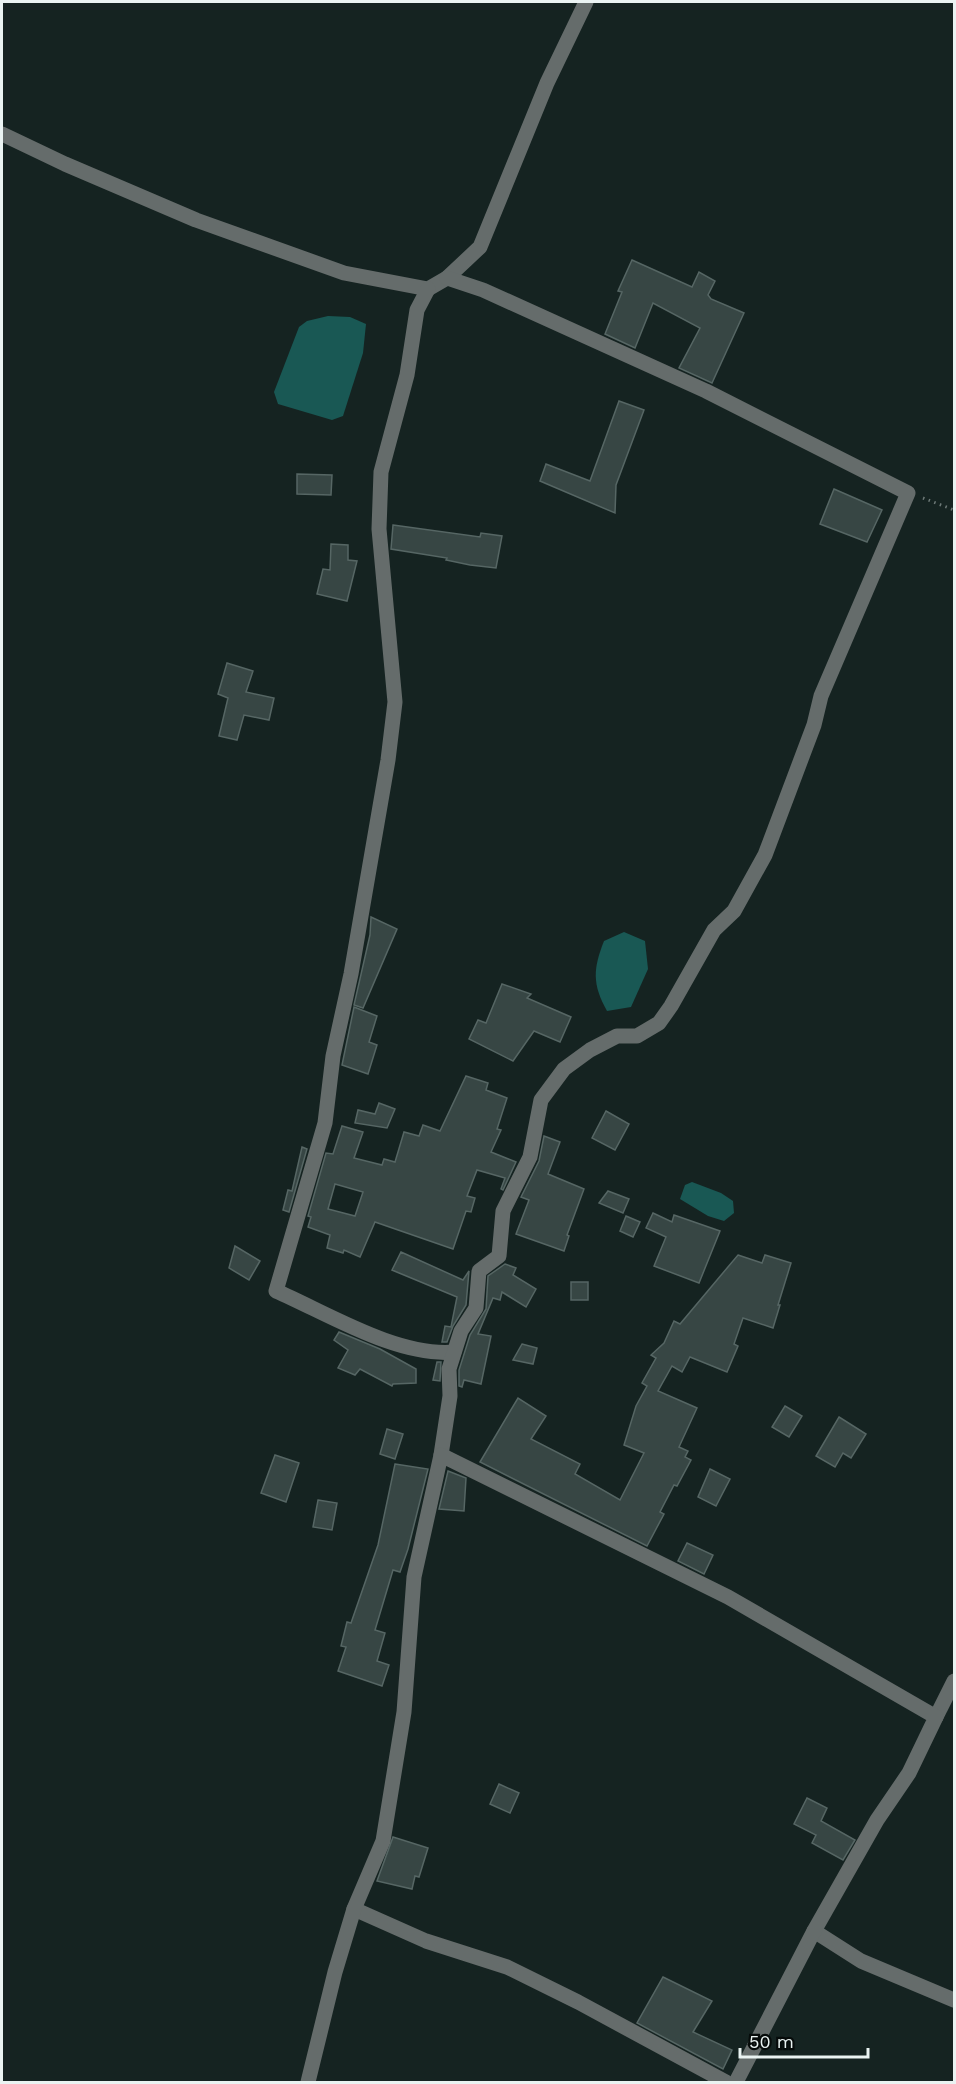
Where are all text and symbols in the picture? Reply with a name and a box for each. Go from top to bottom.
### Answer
scale bar [740,2021,868,2059]
text: 50 m [749,2031,794,2052]

